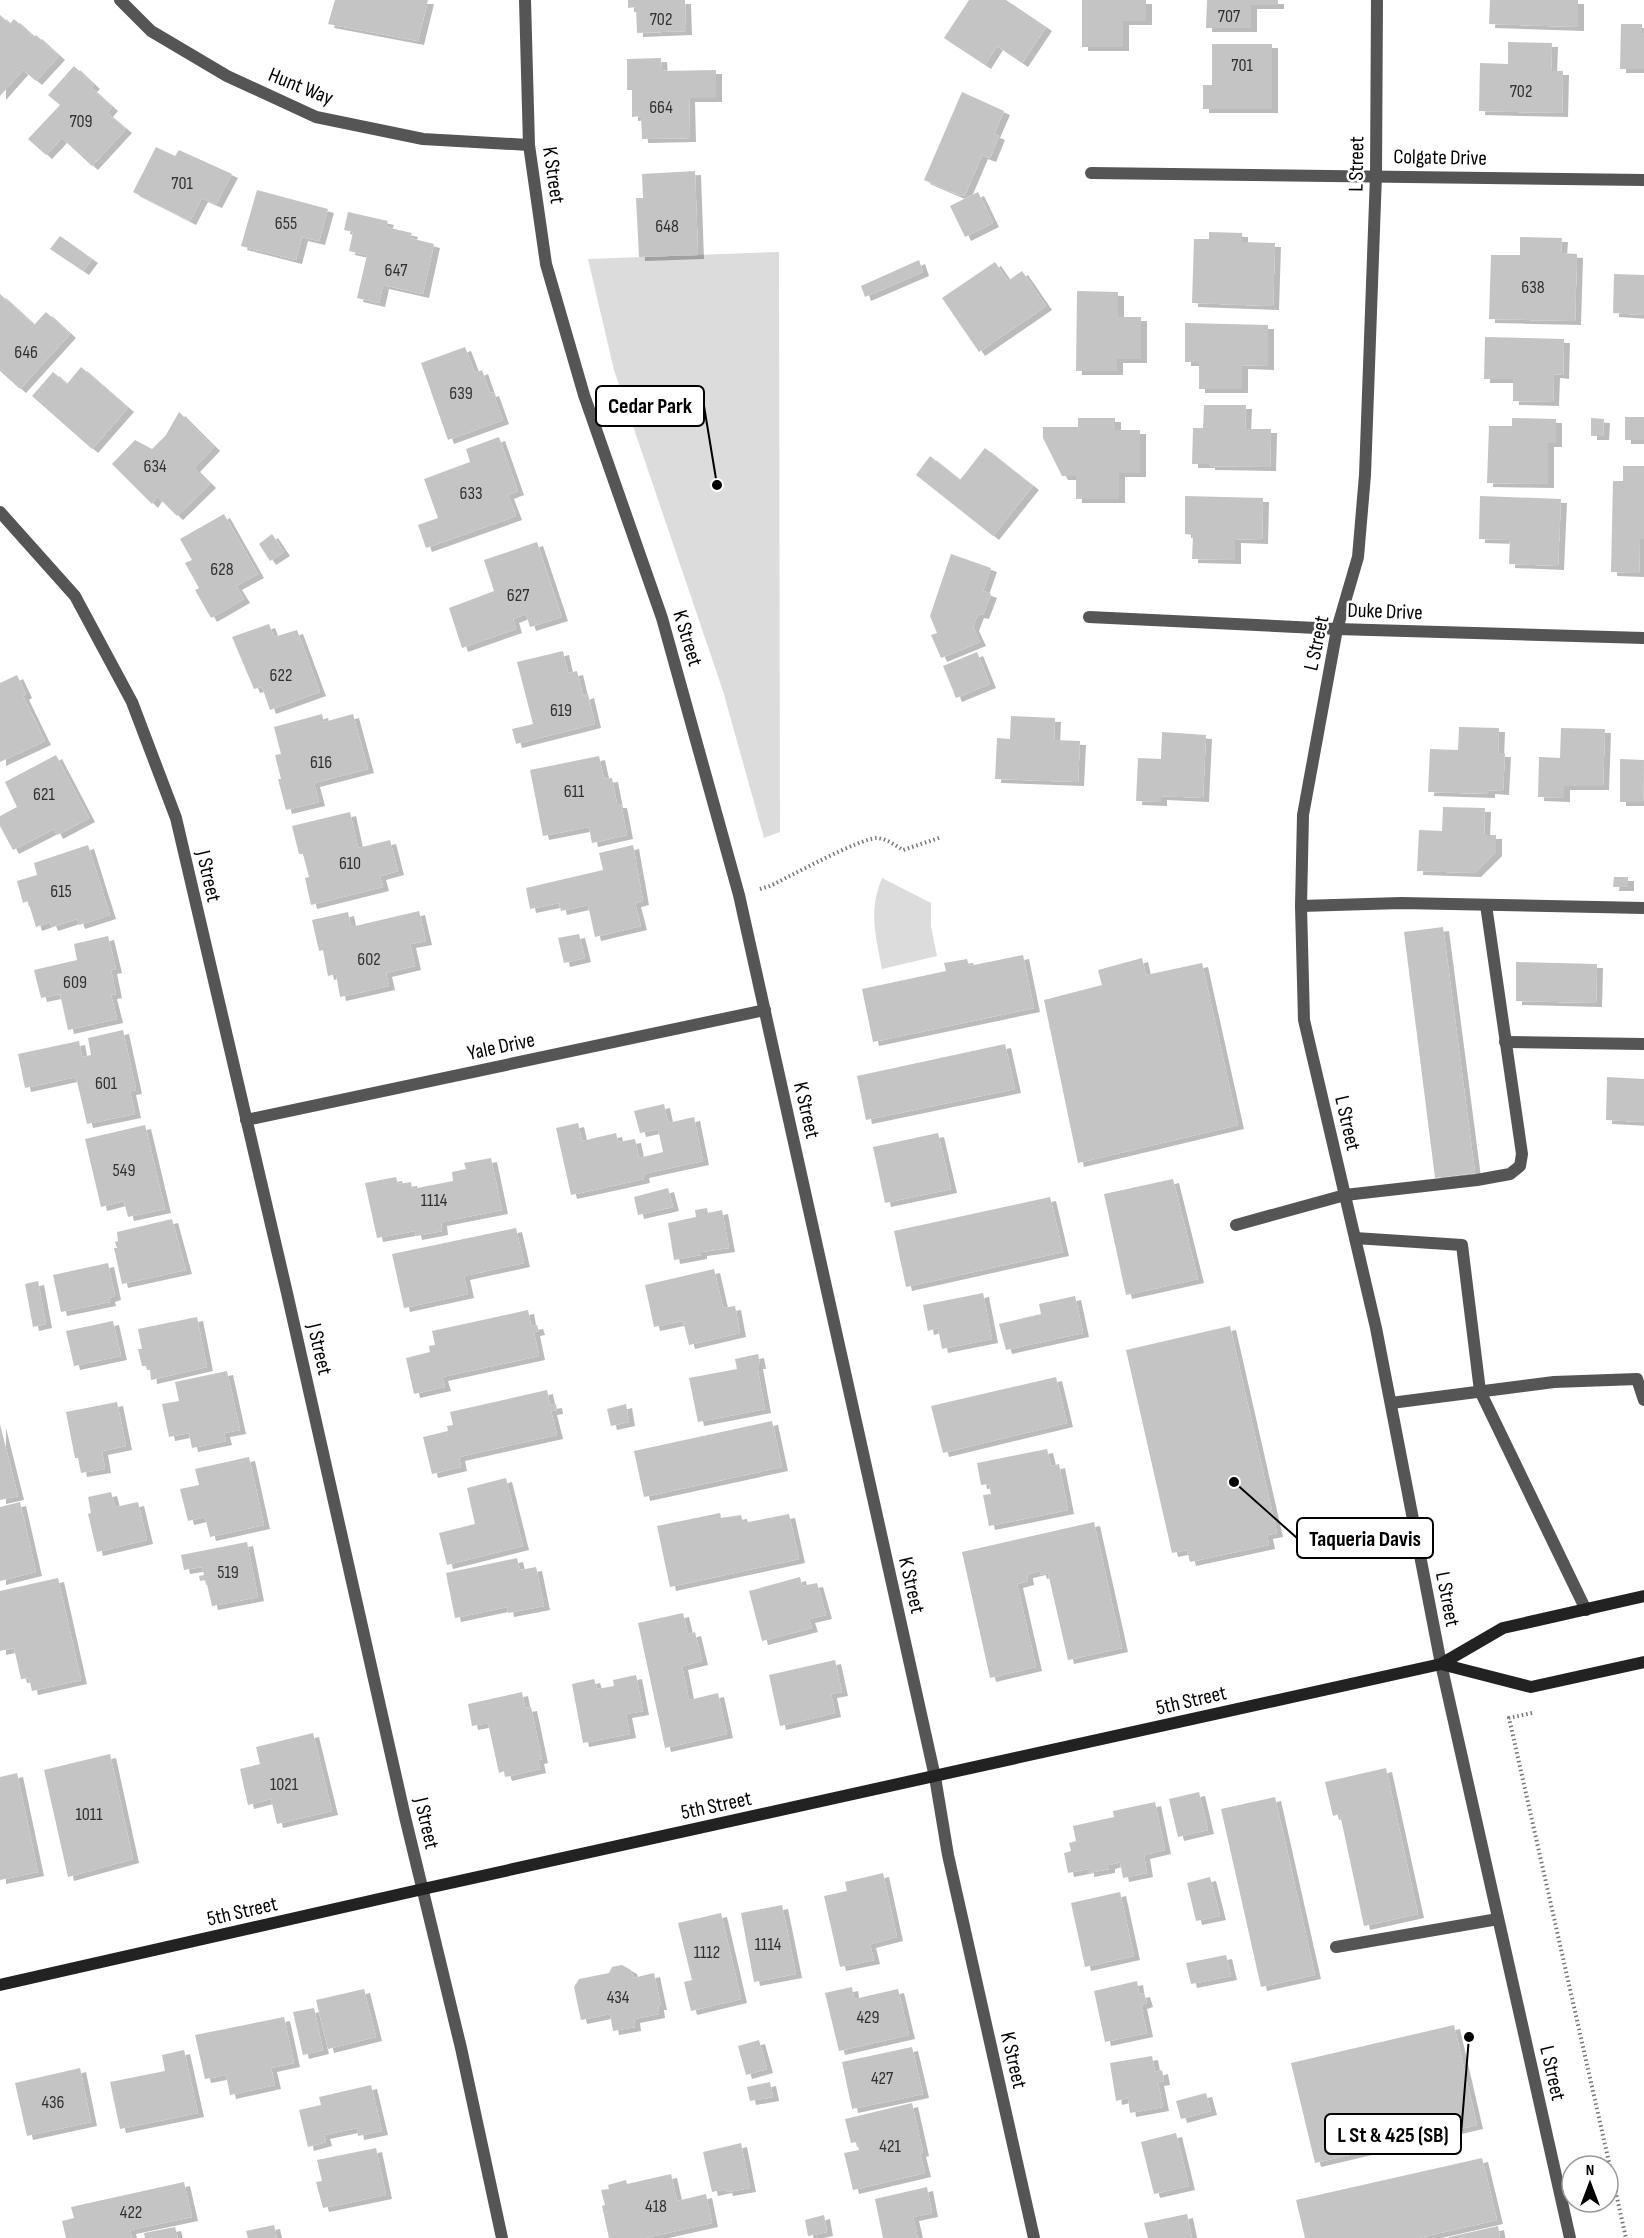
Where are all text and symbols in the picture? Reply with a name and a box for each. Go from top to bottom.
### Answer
house number: 707 [1218,6,1241,27]
house number: 702 [650,9,672,30]
house number: 701 [1231,55,1253,76]
street label: Hunt Way [265,62,337,111]
house number: 702 [1510,81,1532,102]
house number: 664 [649,97,673,118]
house number: 709 [69,111,93,132]
street label: L Street [1344,136,1369,192]
street label: Colgate Drive [1393,144,1487,171]
street label: K Street [537,145,570,205]
house number: 701 [171,173,193,194]
house number: 655 [275,213,297,234]
house number: 648 [655,216,679,237]
house number: 647 [385,260,408,281]
house number: 638 [1521,277,1545,298]
house number: 646 [14,342,38,363]
house number: 639 [449,383,473,404]
callout: Cedar Park [596,386,704,426]
text: Cedar Park [608,393,693,420]
house number: 634 [144,456,167,477]
house number: 633 [460,483,483,504]
house number: 628 [210,559,234,580]
house number: 627 [507,585,530,606]
street label: Duke Drive [1347,598,1423,625]
street label: K Street [667,607,708,669]
street label: L Street [1299,613,1334,673]
house number: 622 [270,665,292,686]
house number: 619 [550,700,572,721]
house number: 616 [310,752,332,773]
house number: 611 [564,781,585,802]
house number: 621 [33,784,56,805]
street label: J Street [190,847,227,904]
house number: 610 [339,853,361,874]
house number: 615 [50,881,72,902]
house number: 602 [357,949,381,970]
house number: 609 [63,972,87,993]
street label: Yale Drive [465,1027,537,1066]
house number: 601 [95,1073,118,1094]
street label: K Street [788,1079,825,1141]
street label: L Street [1329,1093,1366,1153]
house number: 549 [113,1160,135,1181]
house number: 1114 [421,1190,448,1211]
street label: J Street [301,1320,338,1377]
callout: Taqueria Davis [1297,1518,1433,1558]
text: Taqueria Davis [1309,1526,1421,1553]
street label: K Street [893,1554,930,1616]
house number: 519 [217,1562,239,1583]
street label: L Street [1430,1570,1465,1629]
street label: 5th Street [1153,1680,1229,1721]
house number: 1021 [270,1774,299,1795]
street label: 5th Street [679,1786,754,1825]
street label: J Street [408,1794,445,1851]
house number: 1011 [76,1804,103,1825]
street label: 5th Street [204,1891,280,1932]
house number: 1114 [755,1934,782,1955]
house number: 1112 [694,1942,720,1963]
house number: 434 [607,1987,630,2008]
house number: 429 [856,2007,880,2028]
street label: K Street [995,2029,1032,2091]
street label: L Street [1534,2043,1571,2103]
house number: 427 [871,2068,894,2089]
house number: 436 [41,2092,65,2113]
callout: L St & 425 (SB) [1325,2114,1461,2154]
text: L St & 425 (SB) [1337,2122,1449,2149]
house number: 421 [879,2136,901,2157]
north arrow [1560,2154,1620,2214]
text: N [1586,2161,1594,2180]
house number: 418 [645,2196,667,2217]
house number: 422 [120,2202,142,2223]

